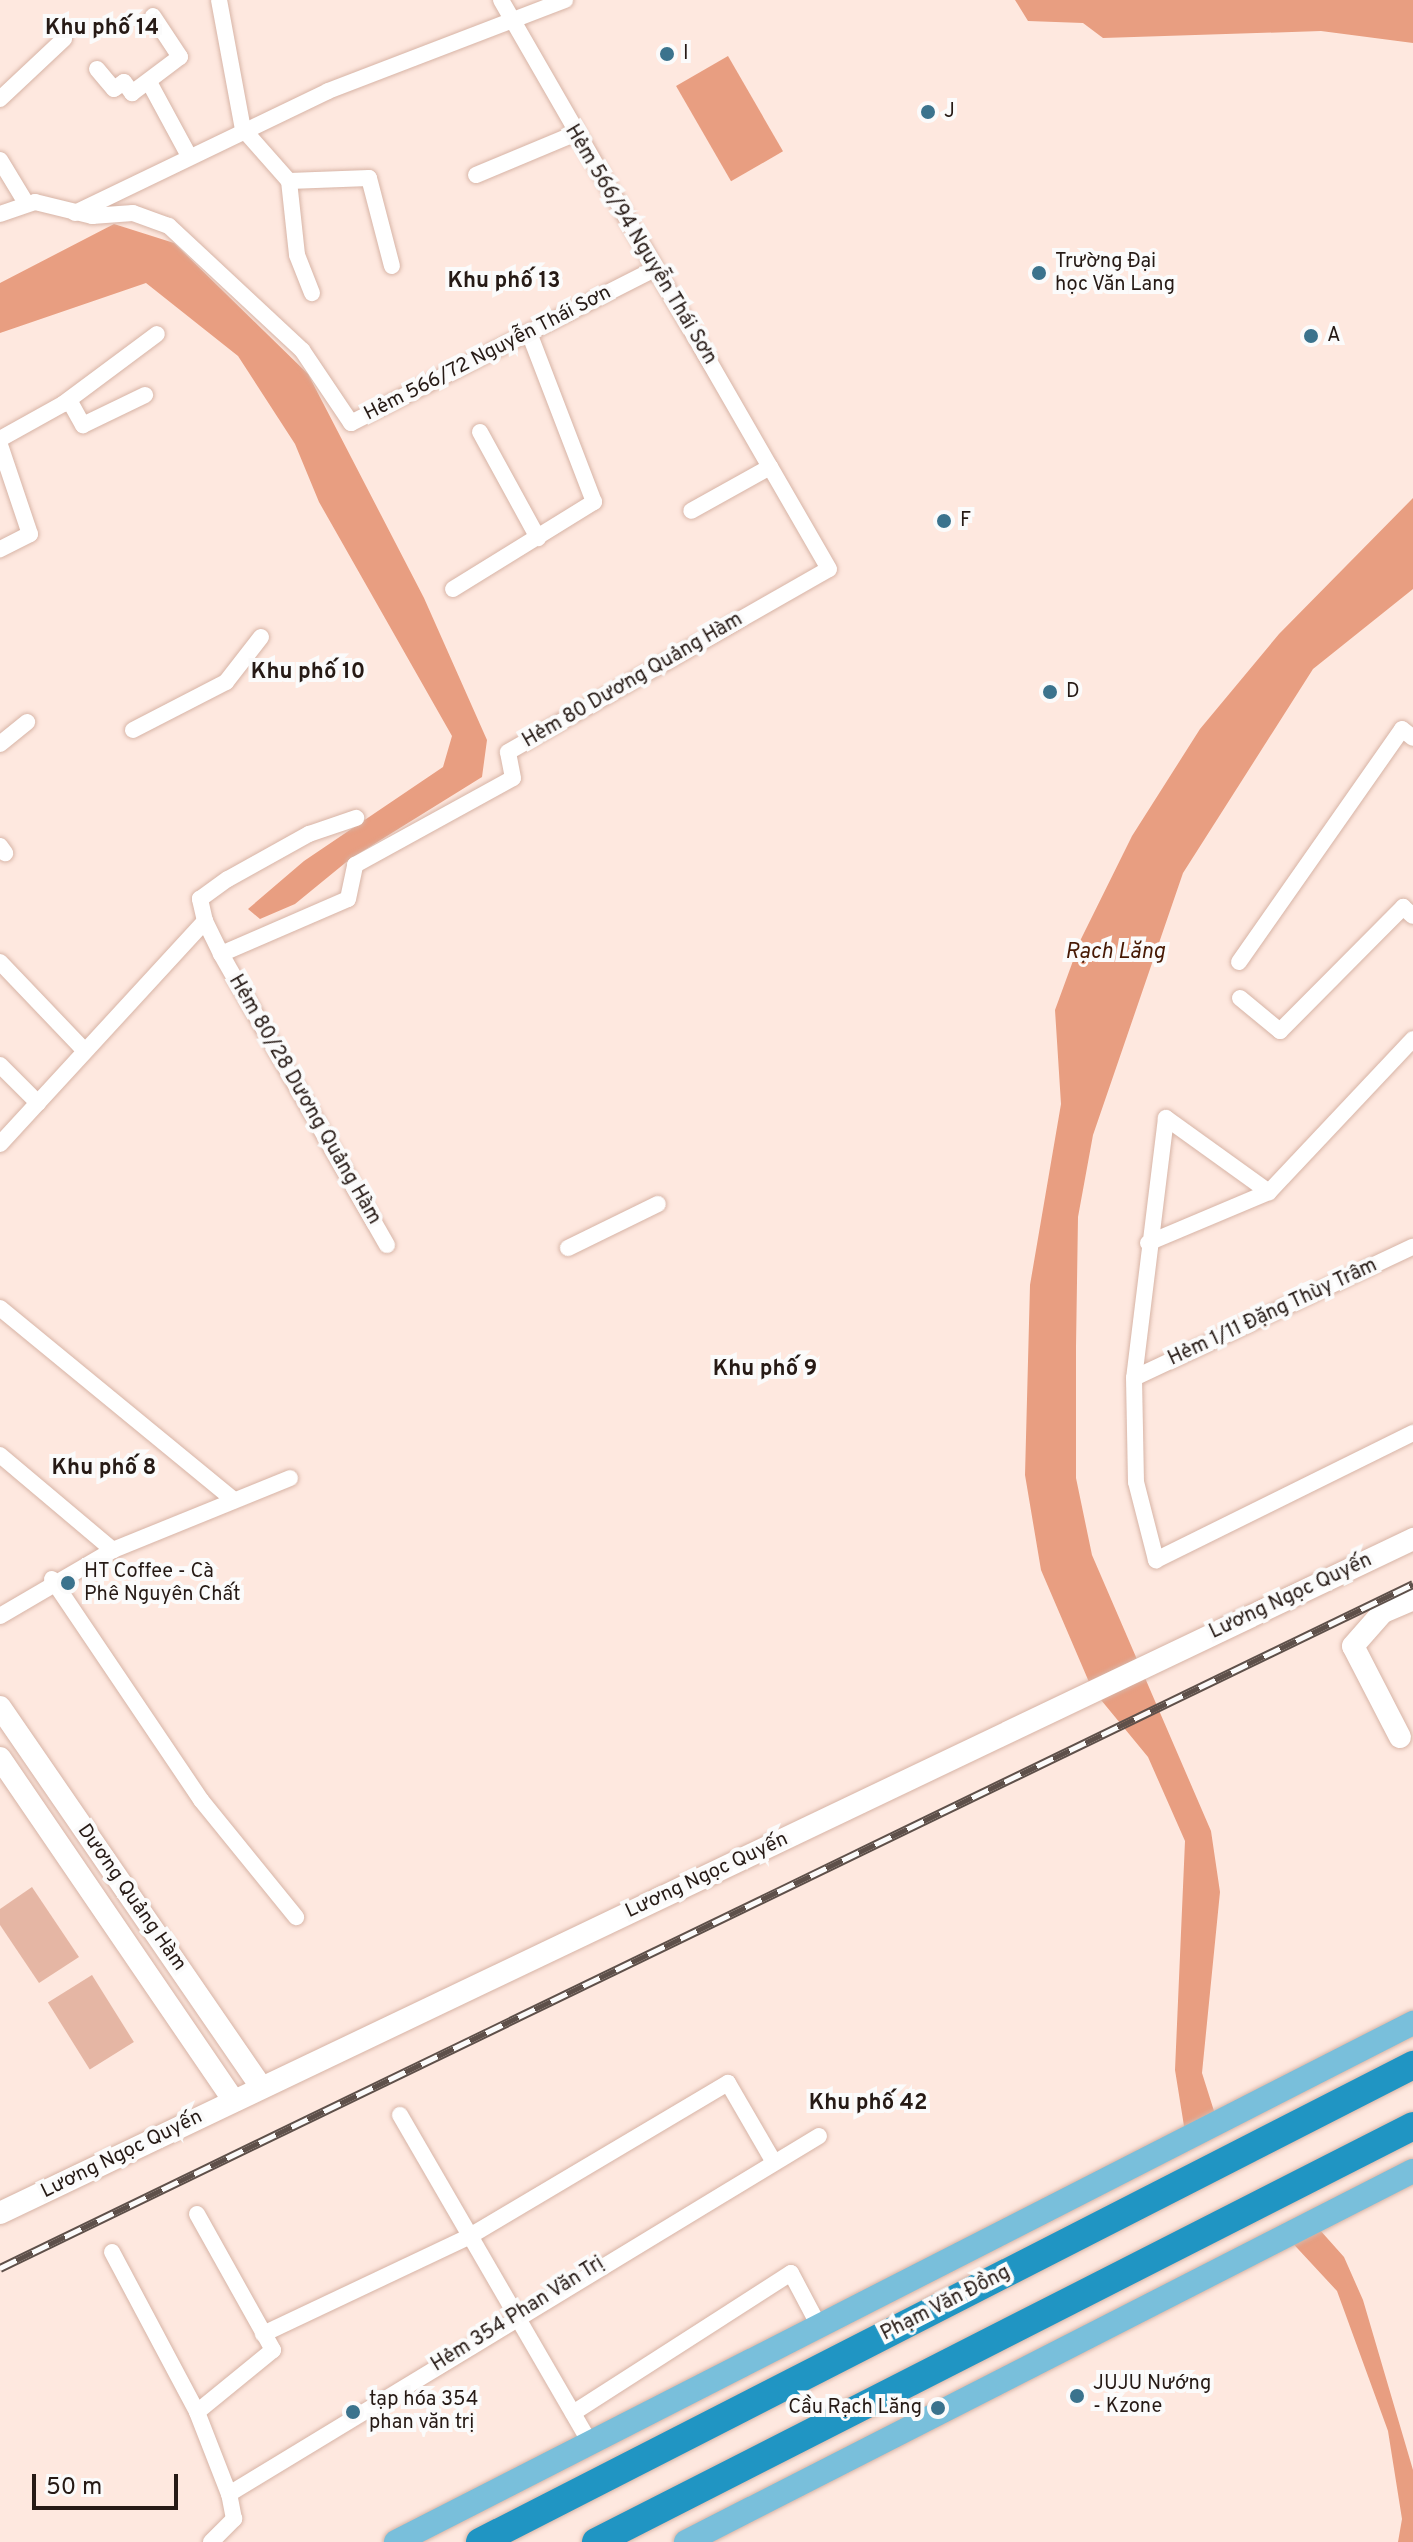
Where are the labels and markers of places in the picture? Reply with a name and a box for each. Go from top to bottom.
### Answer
place label: I [683,42,689,66]
marker: I [658,45,676,63]
place label: J [944,100,955,124]
marker: J [919,103,937,121]
place label: Trường Đại học Văn Lang [1055,250,1176,297]
marker: Trường Đại học Văn Lang [1030,264,1048,282]
place label: A [1327,324,1341,348]
marker: A [1302,327,1320,345]
place label: F [960,509,971,533]
marker: F [935,512,953,530]
place label: D [1066,680,1080,704]
marker: D [1041,683,1059,701]
place label: HT Coffee - Cà Phê Nguyên Chất [84,1560,241,1607]
marker: HT Coffee - Cà Phê Nguyên Chất [59,1574,77,1592]
place label: JUJU Nướng - Kzone [1093,2372,1211,2419]
marker: JUJU Nướng - Kzone [1068,2387,1086,2405]
place label: tạp hóa 354 phan văn trị [369,2388,478,2435]
place label: Cầu Rạch Lăng [788,2396,922,2420]
marker: Cầu Rạch Lăng [929,2399,947,2417]
marker: tạp hóa 354 phan văn trị [344,2403,362,2421]

